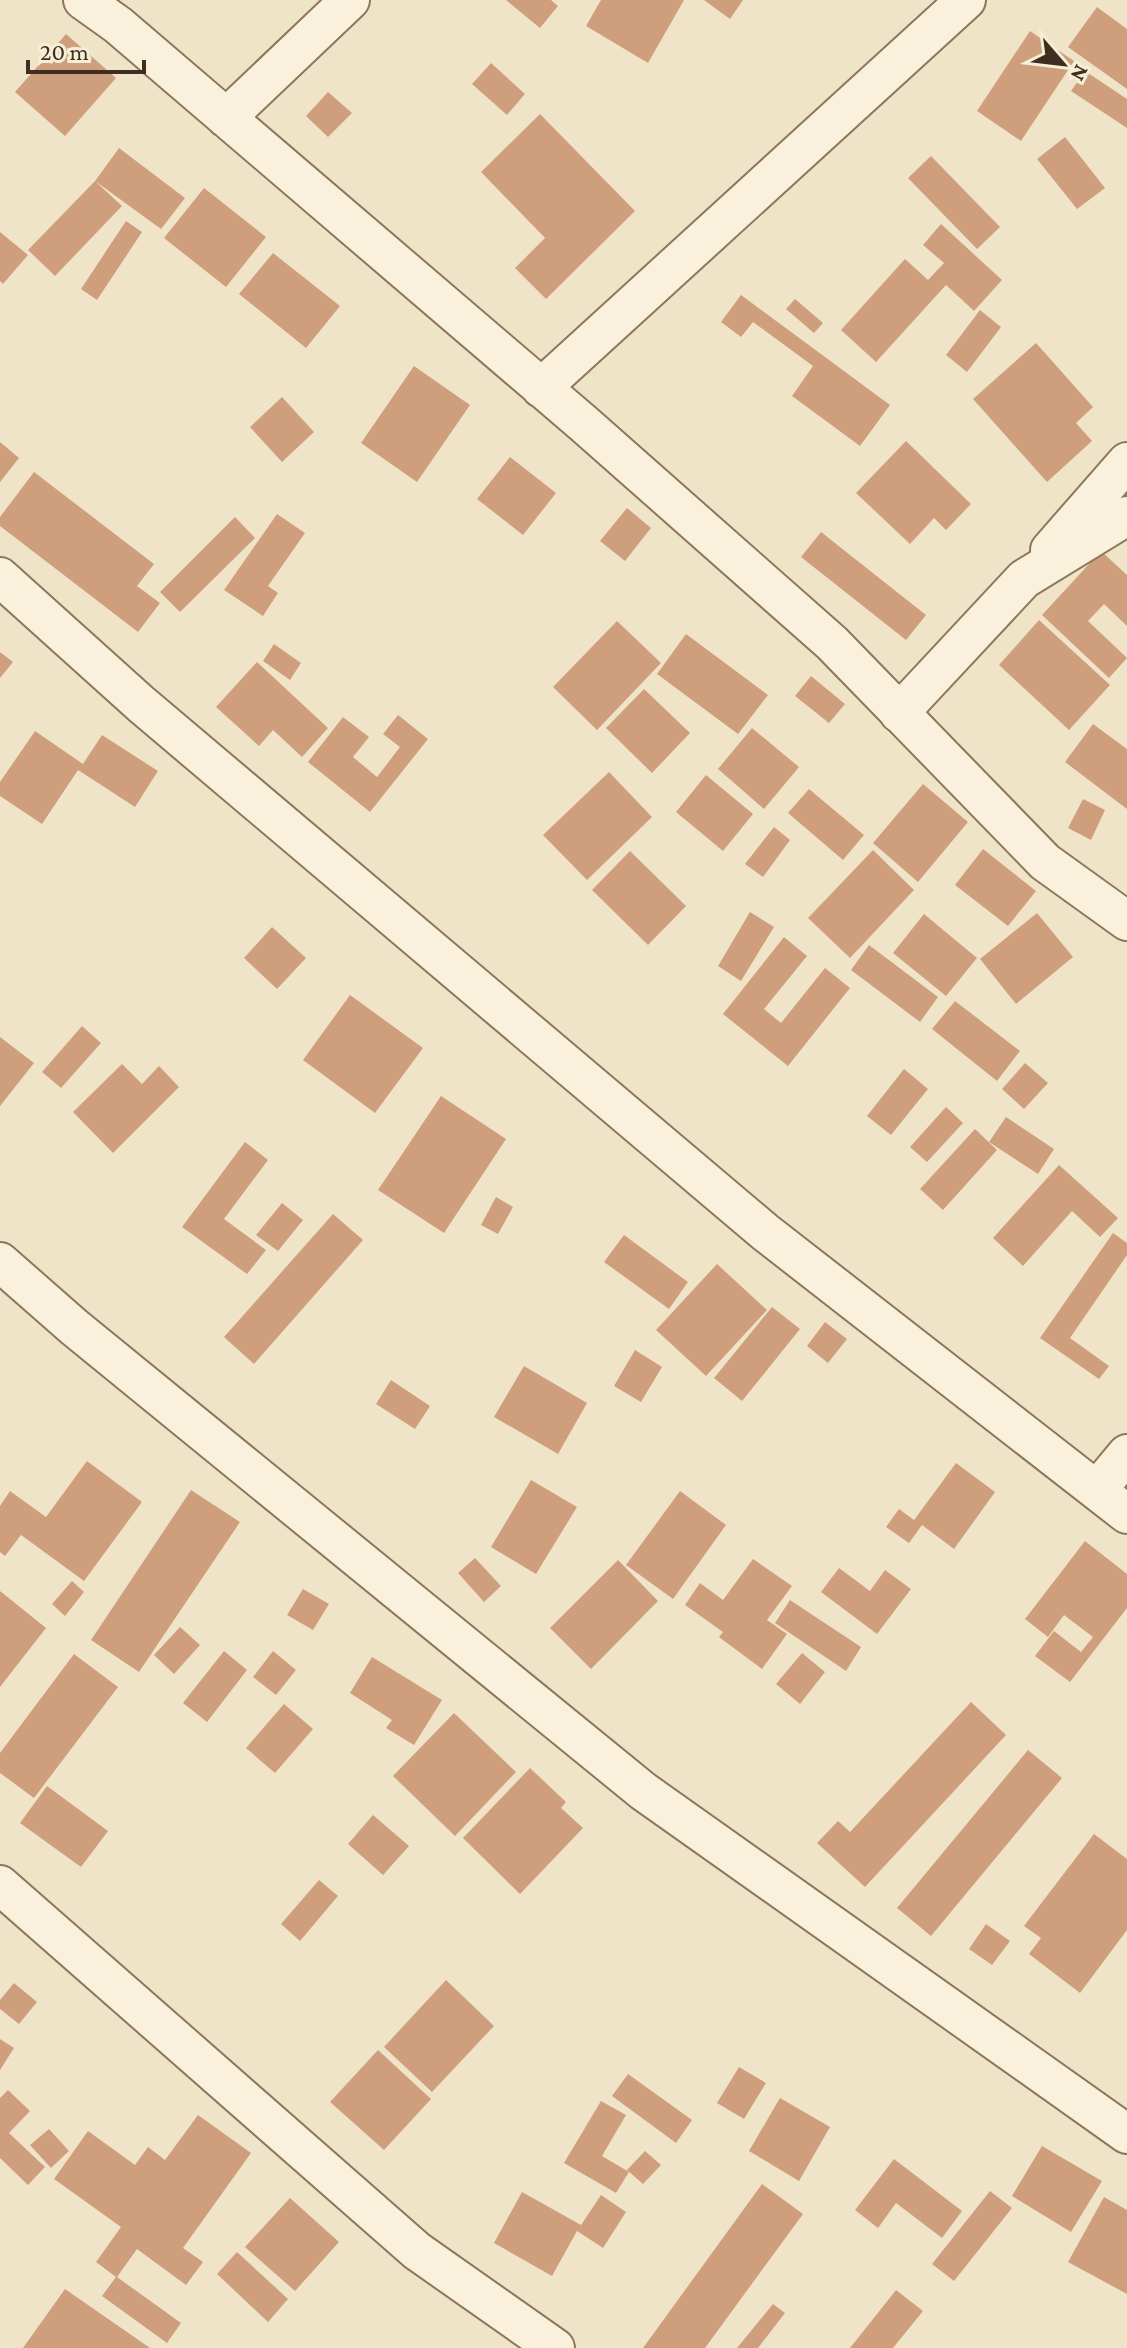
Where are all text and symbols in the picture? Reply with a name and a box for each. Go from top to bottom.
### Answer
scale bar [28,24,144,74]
north arrow [1023,24,1103,104]
text: 20 m [40,38,89,65]
text: N [1066,61,1095,86]

